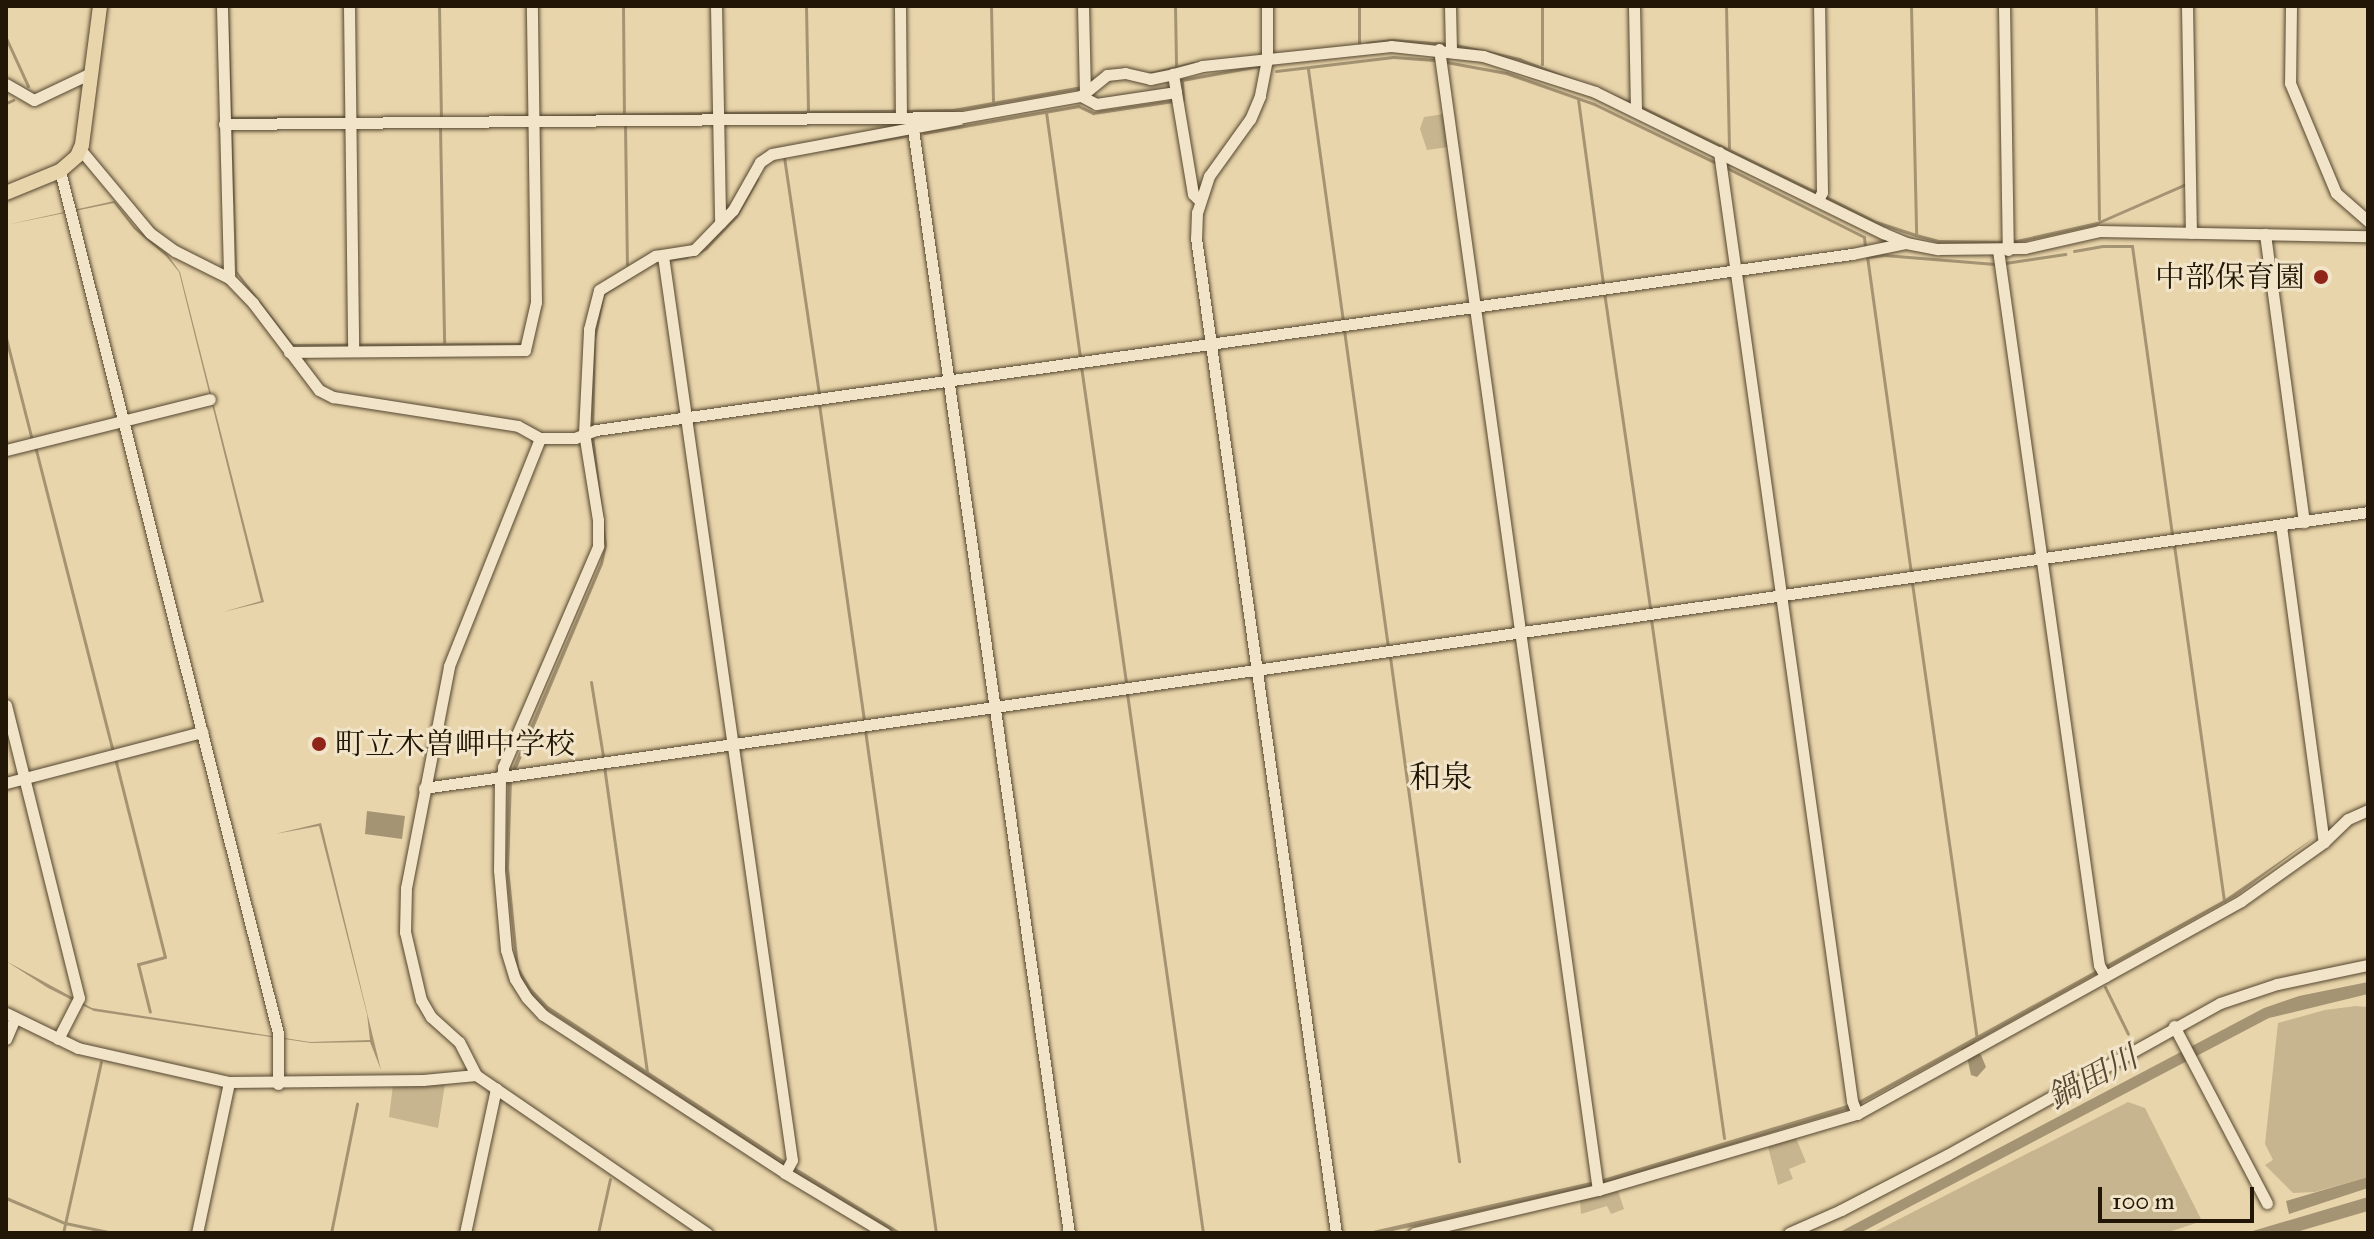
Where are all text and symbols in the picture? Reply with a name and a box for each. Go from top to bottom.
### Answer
place label: 中部保育園 [2155,259,2305,295]
marker: 中部保育園 [2312,268,2330,286]
place label: 町立木曽岬中学校 [335,726,575,762]
marker: 町立木曽岬中学校 [310,735,328,753]
district label: 和泉 [1409,759,1473,797]
water label: 鍋田川 [2042,1039,2144,1117]
scale bar [2102,1171,2258,1221]
text: 100 m [2112,1186,2175,1216]

